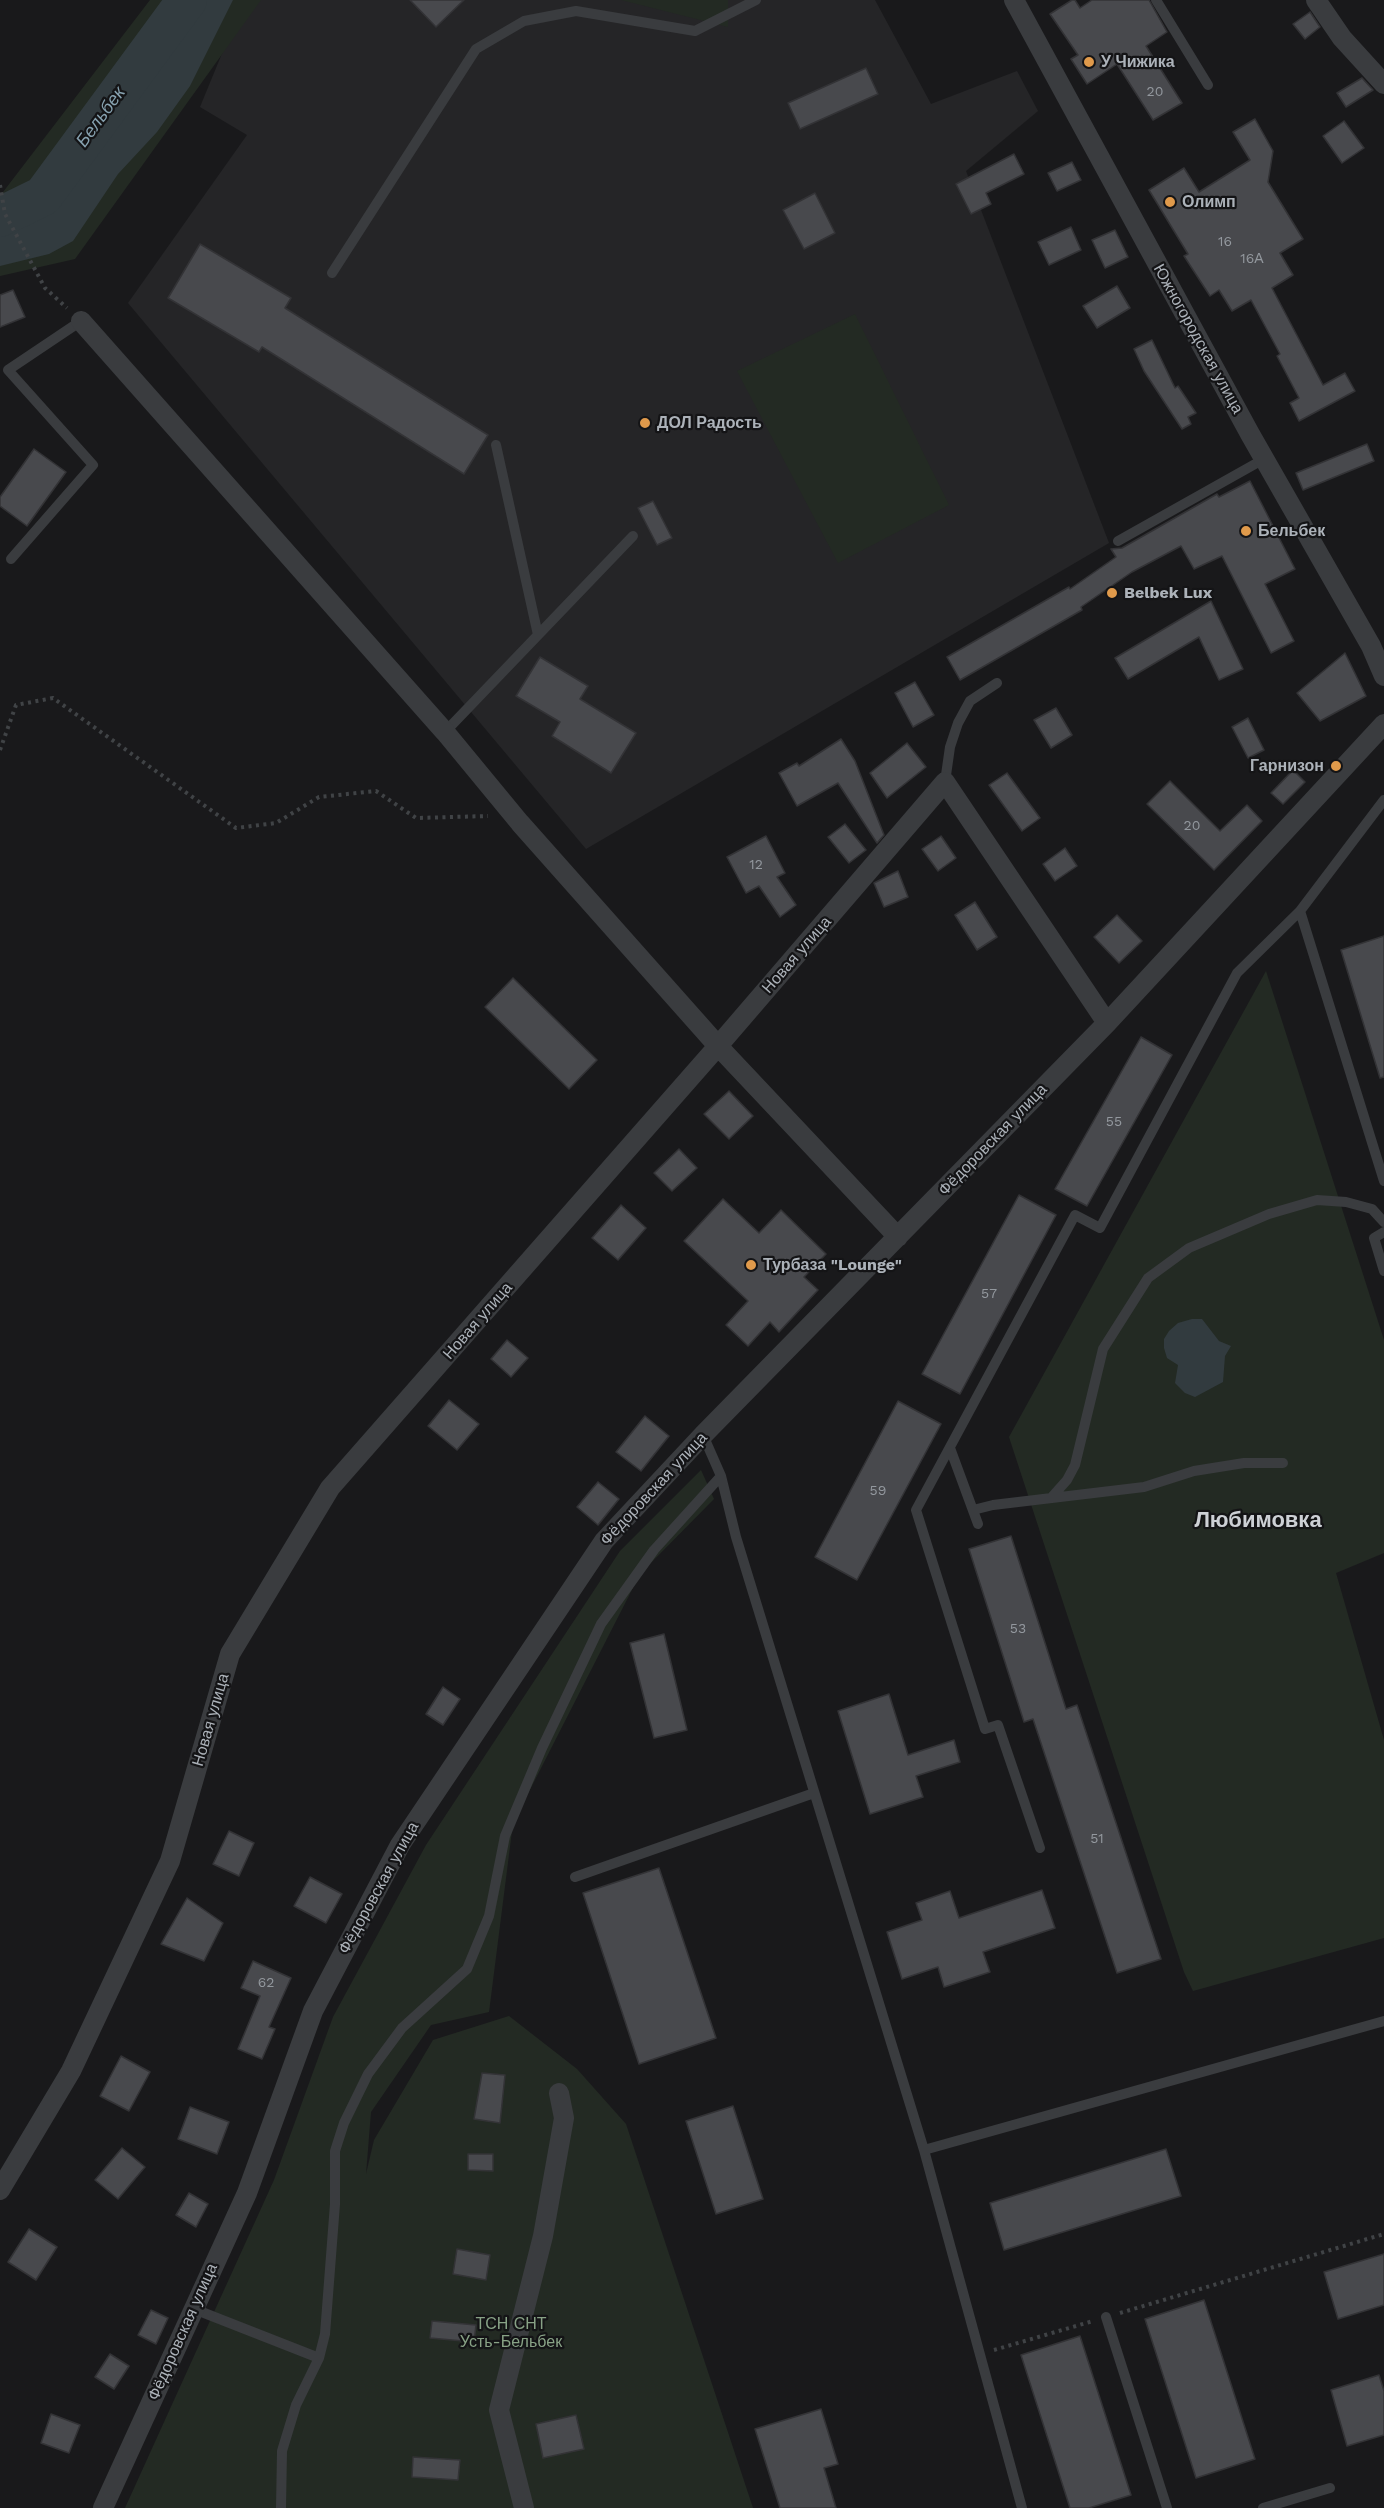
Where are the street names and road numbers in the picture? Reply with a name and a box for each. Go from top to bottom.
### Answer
street label: Южногородская улица [1149,261,1247,417]
street label: Новая улица [758,913,836,997]
street label: Фёдоровская улица [935,1080,1051,1200]
street label: Новая улица [439,1279,517,1363]
street label: Фёдоровская улица [597,1428,711,1550]
street label: Новая улица [189,1671,233,1769]
street label: Фёдоровская улица [335,1819,423,1957]
street label: Фёдоровская улица [144,2261,222,2403]

